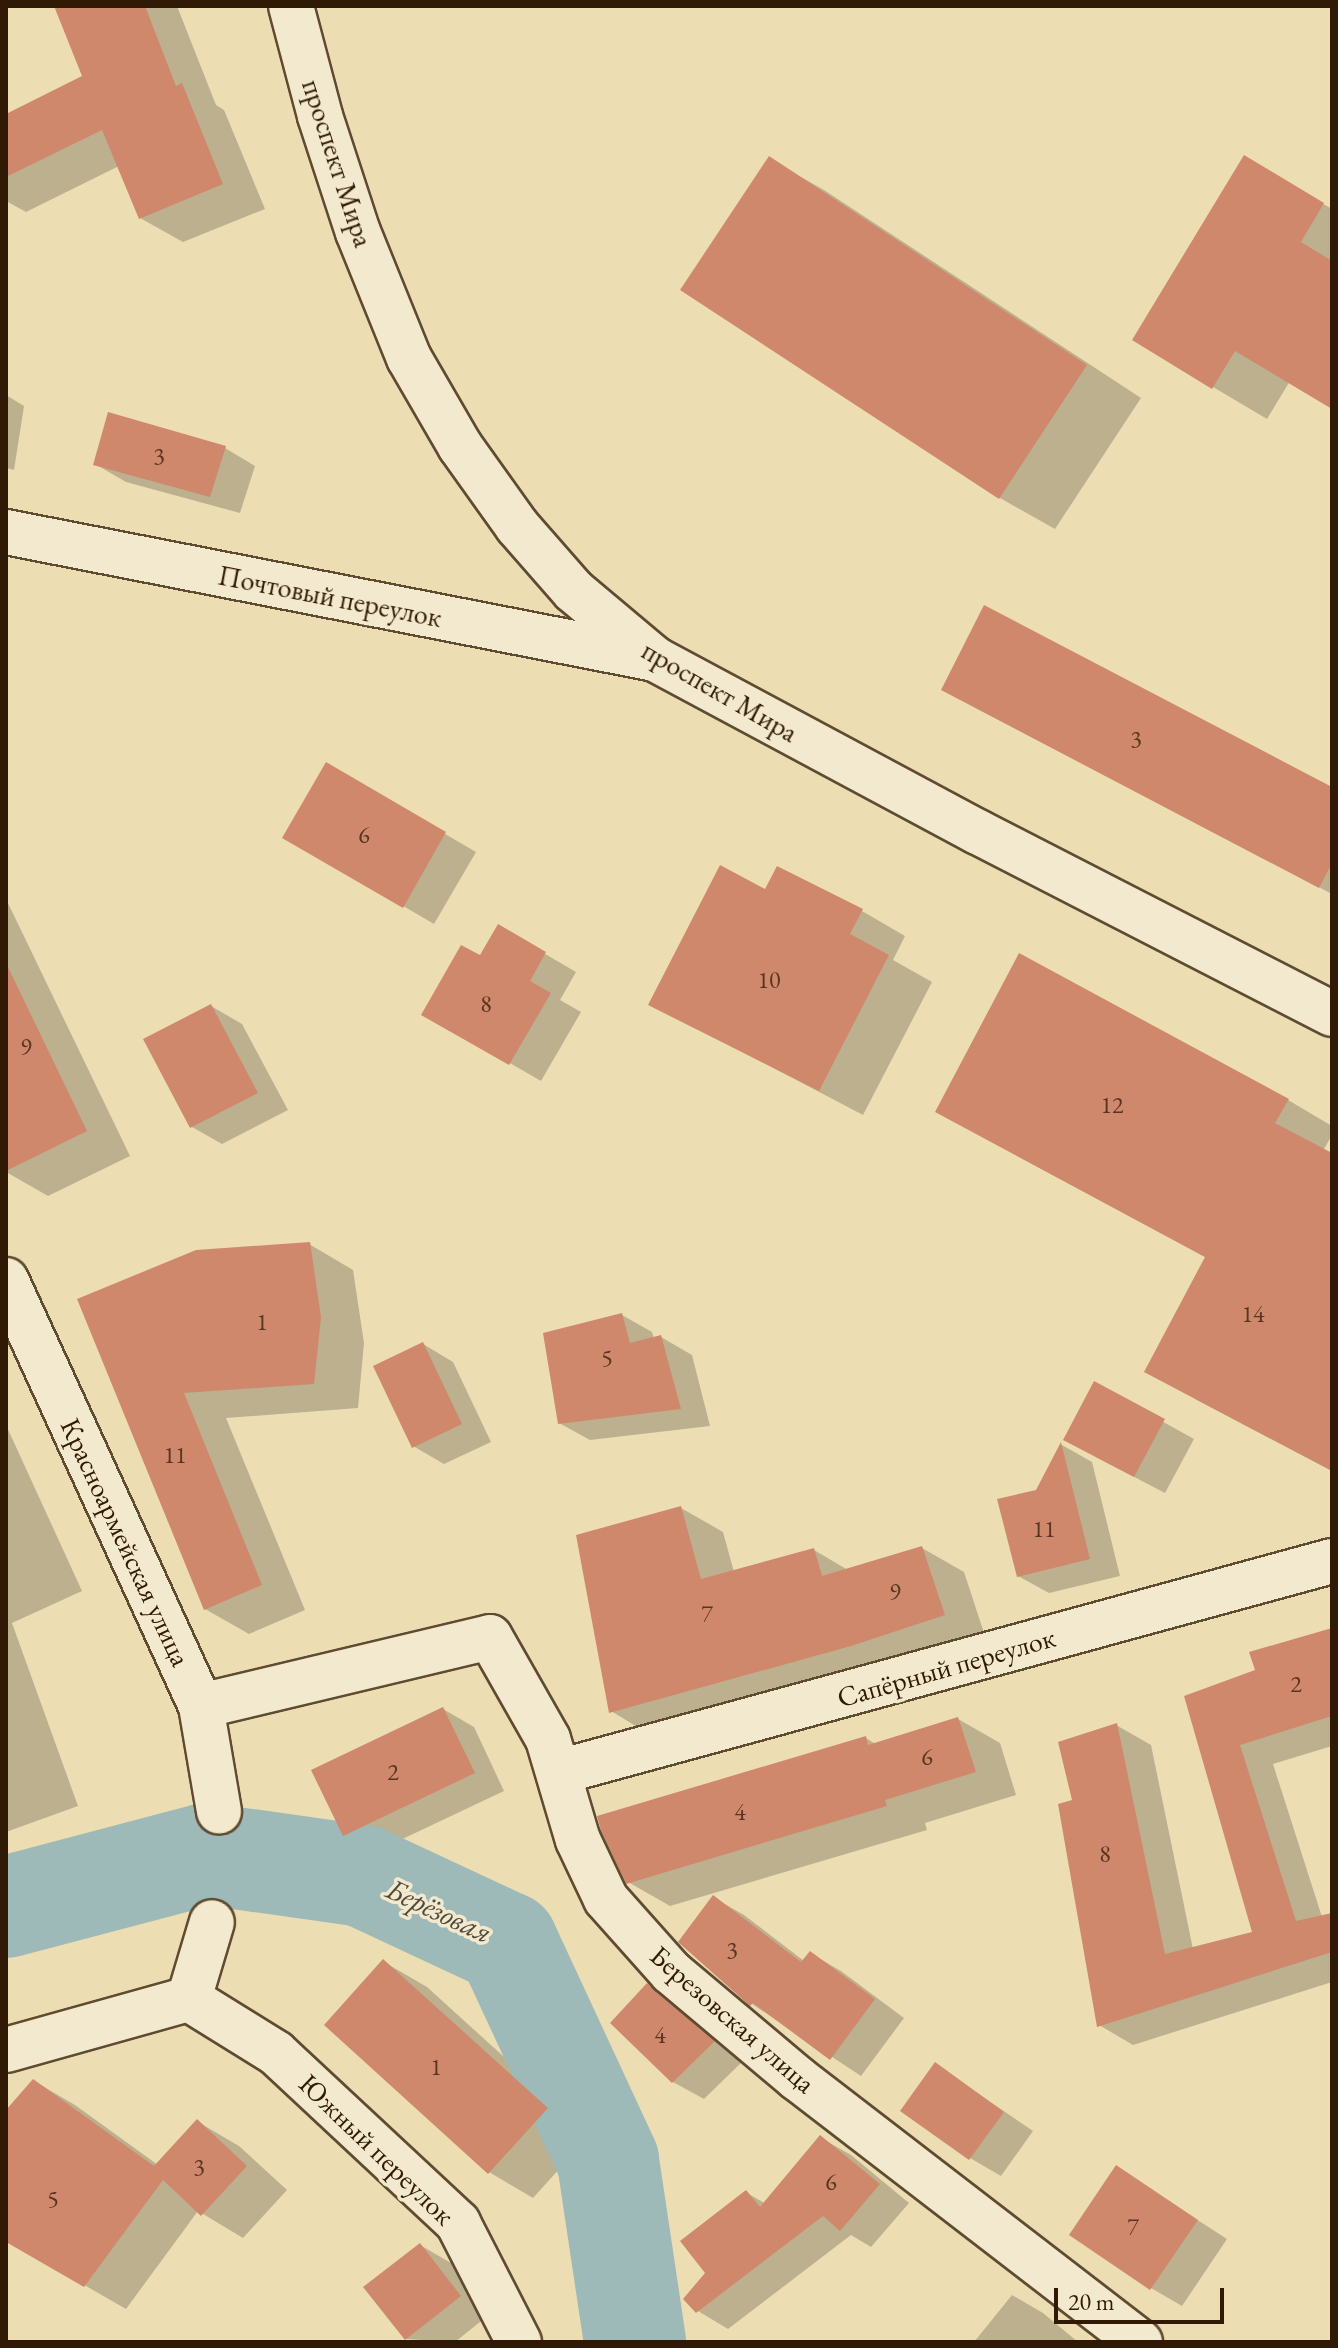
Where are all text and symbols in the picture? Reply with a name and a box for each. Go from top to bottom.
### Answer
street label: проспект Мира [295,75,381,251]
house number: 3 [153,442,165,470]
street label: Почтовый переулок [215,558,445,634]
street label: проспект Мира [636,633,804,749]
house number: 3 [1130,725,1142,753]
house number: 6 [358,821,370,849]
house number: 10 [757,966,781,994]
house number: 8 [480,990,492,1018]
house number: 9 [20,1033,32,1061]
house number: 12 [1100,1091,1124,1119]
house number: 14 [1241,1300,1265,1328]
house number: 1 [256,1308,268,1336]
house number: 5 [601,1344,613,1372]
street label: Красноармейская улица [54,1413,198,1671]
house number: 11 [163,1441,187,1469]
house number: 11 [1032,1515,1056,1543]
house number: 9 [889,1578,901,1606]
house number: 7 [701,1600,713,1628]
street label: Сапёрный переулок [833,1620,1059,1714]
house number: 2 [1290,1670,1302,1698]
house number: 6 [921,1743,933,1771]
house number: 2 [387,1758,399,1786]
house number: 4 [734,1798,746,1826]
house number: 8 [1099,1840,1111,1868]
water label: Берёзовая [380,1871,498,1951]
house number: 3 [726,1936,738,1964]
street label: Березовская улица [644,1938,822,2100]
house number: 4 [654,2021,666,2049]
house number: 1 [430,2053,442,2081]
street label: Южный переулок [292,2066,462,2232]
house number: 3 [193,2153,205,2181]
house number: 6 [825,2168,837,2196]
house number: 5 [47,2185,59,2213]
house number: 7 [1127,2213,1139,2241]
scale bar [1058,2272,1228,2322]
text: 20 m [1068,2286,1115,2317]

